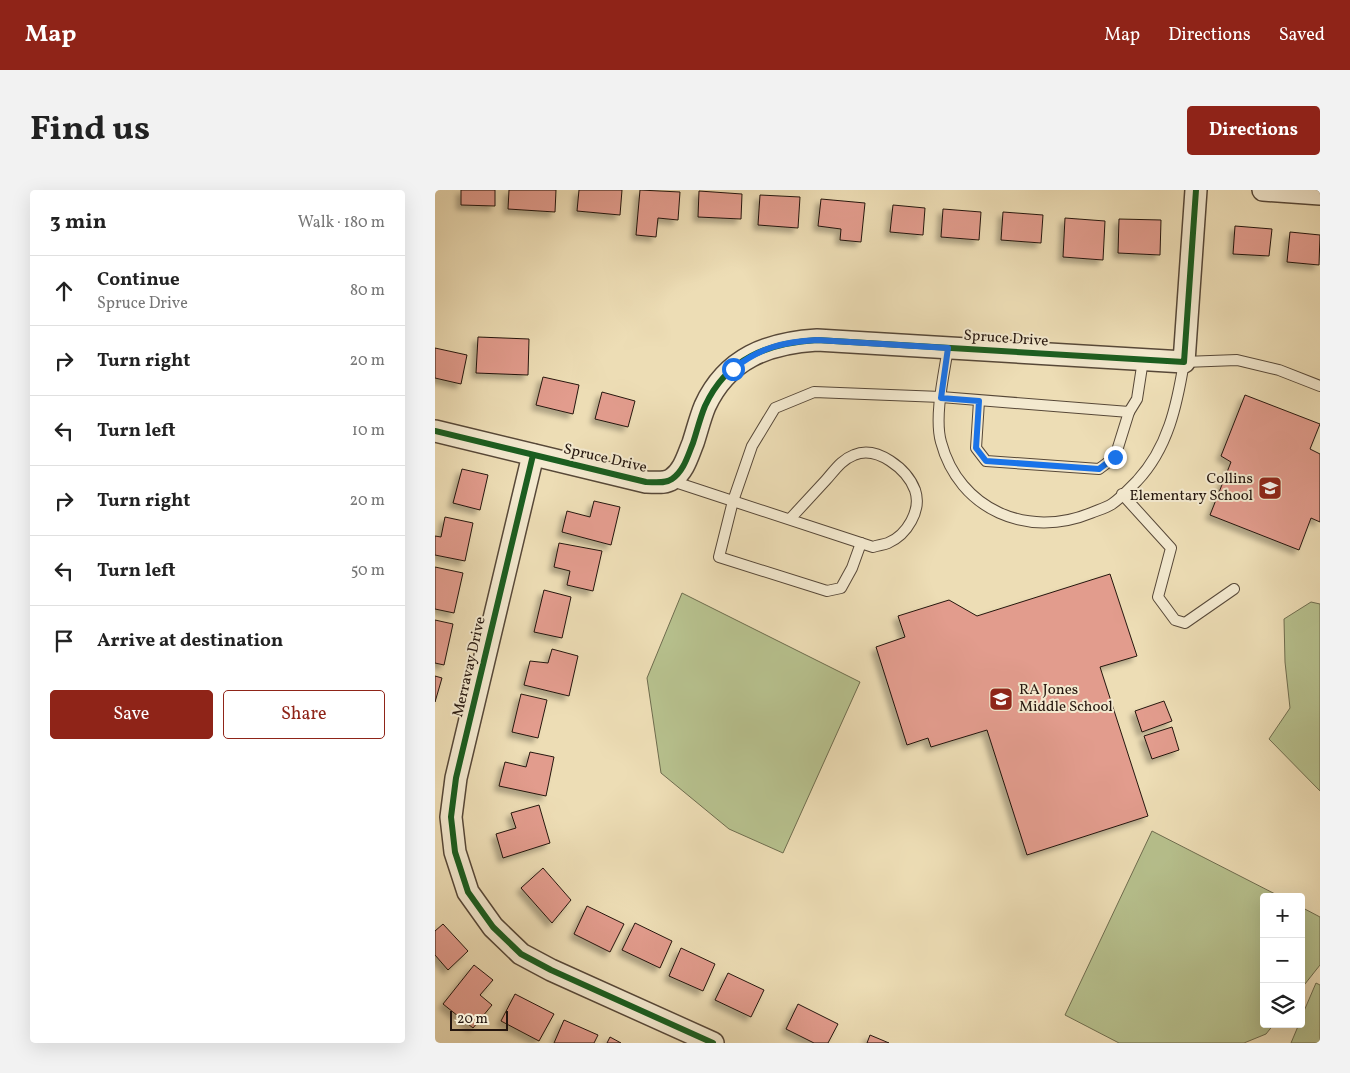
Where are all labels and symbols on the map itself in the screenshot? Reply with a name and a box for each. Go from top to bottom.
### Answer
street label: Spruce Drive [963,326,1049,352]
route start [722,358,745,381]
street label: Spruce Drive [561,439,649,479]
route end [1104,446,1127,469]
place label: Collins Elementary School [1130,469,1253,507]
school or university icon: Collins Elementary School [1257,475,1283,501]
street label: Merravay Drive [448,615,492,719]
place label: RA Jones Middle School [1019,680,1113,718]
school or university icon: RA Jones Middle School [988,686,1014,712]
scale bar [450,1008,507,1031]

